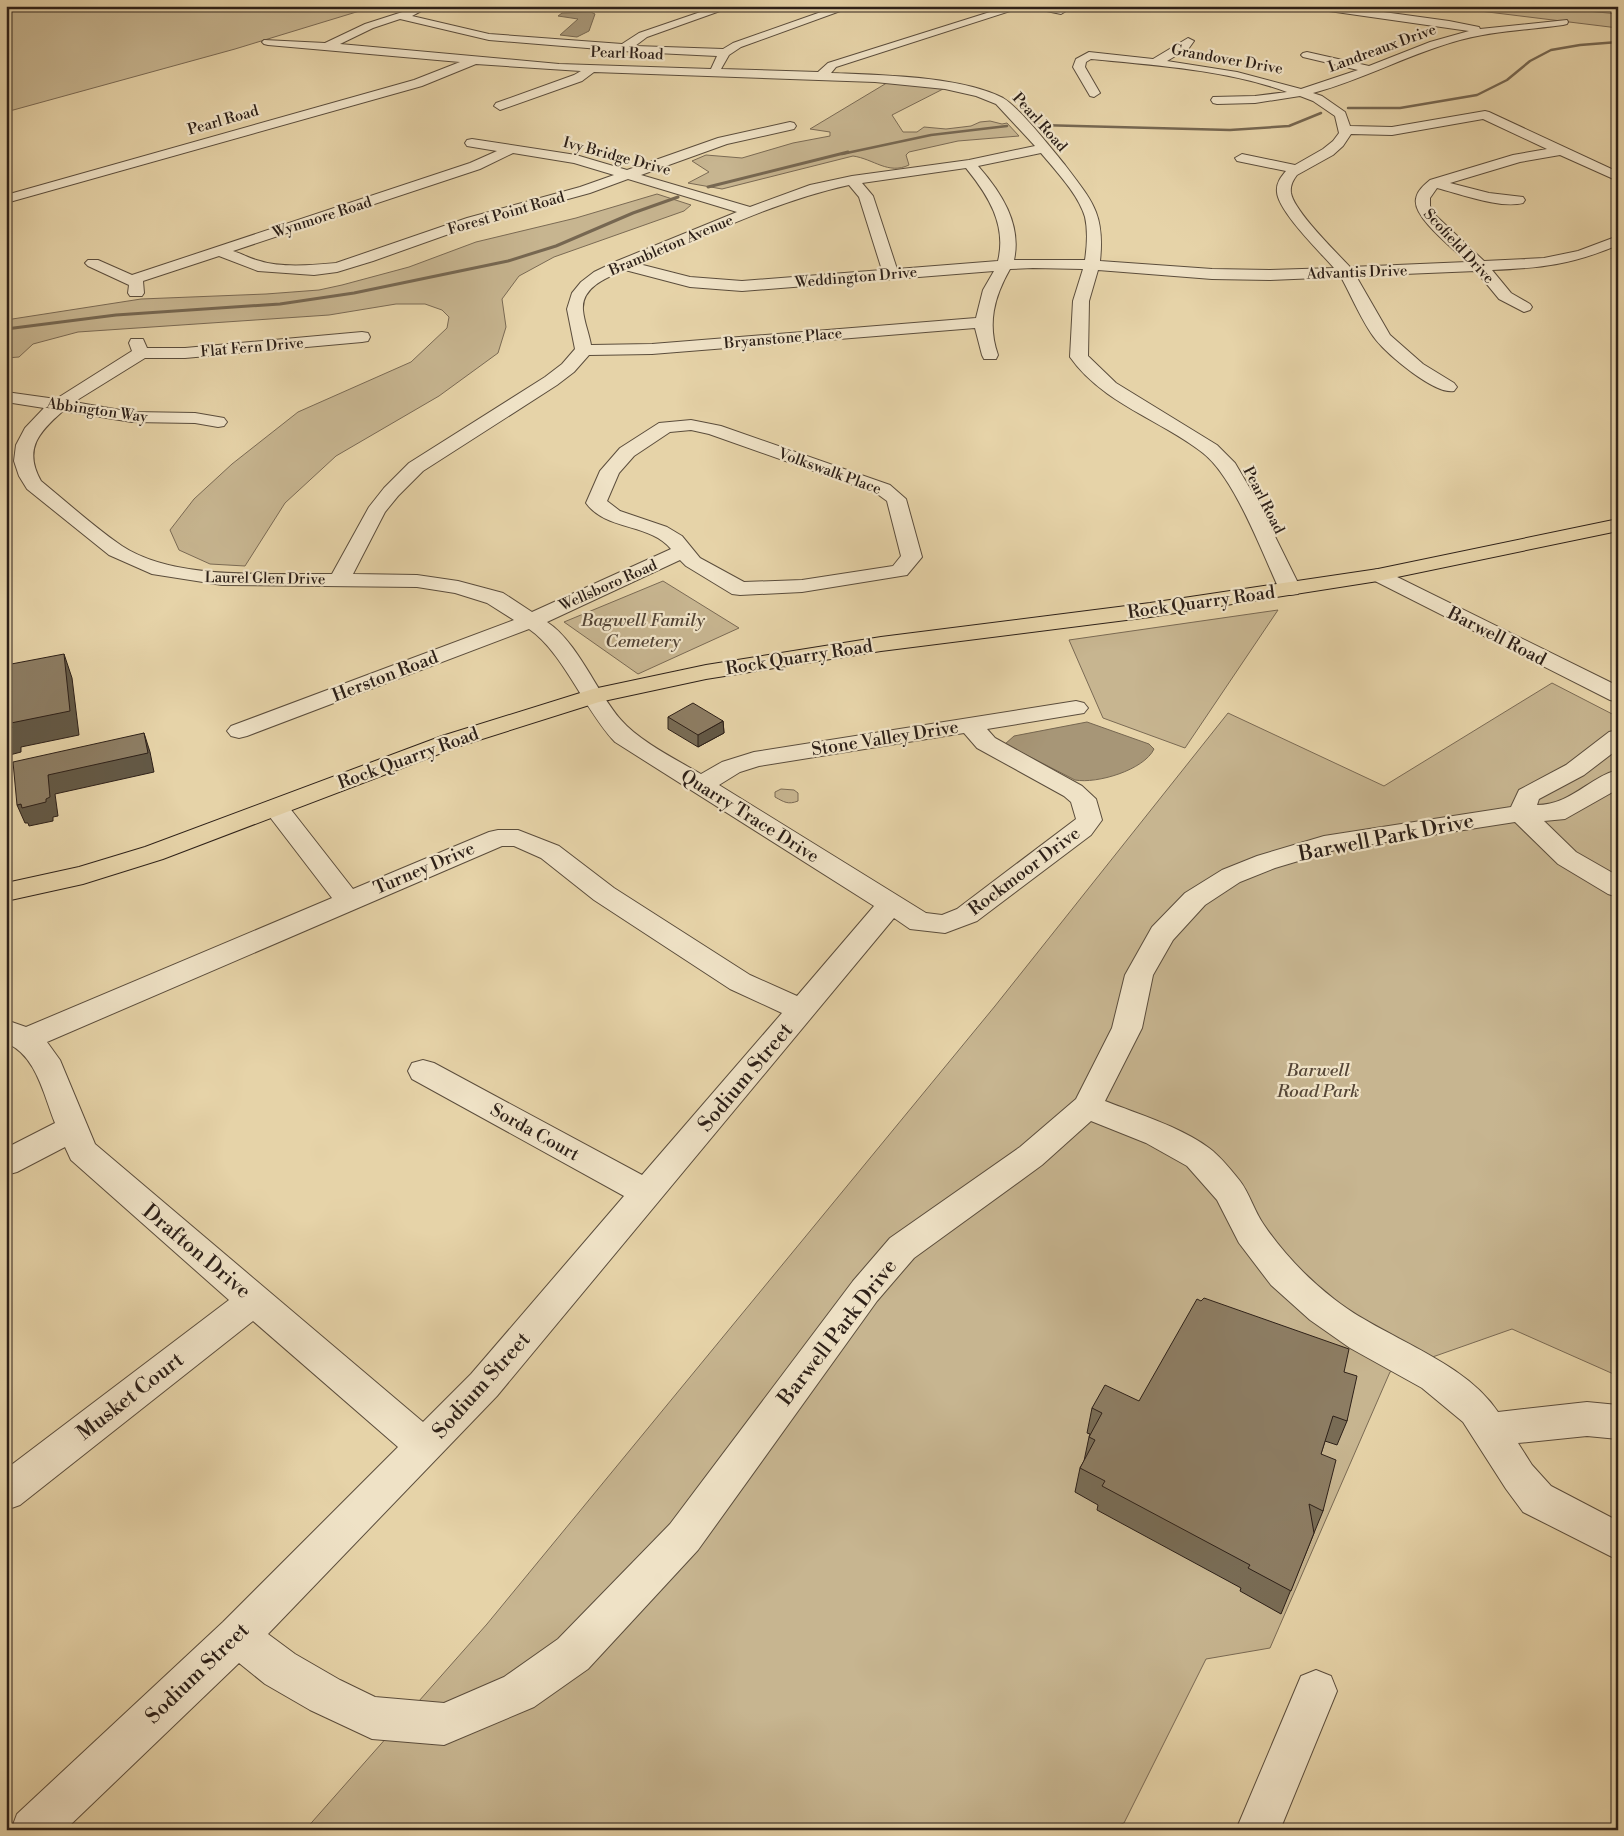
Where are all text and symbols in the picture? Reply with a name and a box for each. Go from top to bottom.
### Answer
street label: Landreaux Drive [1325,20,1439,77]
street label: Grandover Drive [1170,40,1284,79]
street label: Pearl Road [590,43,664,64]
street label: Pearl Road [1008,89,1071,156]
street label: Pearl Road [185,101,261,140]
street label: Ivy Bridge Drive [561,133,673,180]
street label: Forest Point Road [445,188,567,239]
street label: Wynmore Road [269,192,374,243]
street label: Scofield Drive [1419,205,1498,288]
street label: Brambleton Avenue [605,211,736,281]
street label: Advantis Drive [1305,261,1408,284]
street label: Weddington Drive [793,263,918,292]
street label: Bryanstone Place [722,324,843,353]
street label: Flat Fern Drive [200,334,305,361]
street label: Abbington Way [44,394,149,427]
street label: Volkswalk Place [775,444,884,499]
street label: Pearl Road [1239,463,1289,537]
street label: Wellsboro Road [555,555,661,616]
street label: Laurel Glen Drive [204,568,326,589]
street label: Rock Quarry Road [1126,581,1277,624]
street label: Barwell Road [1443,601,1551,671]
park label: Bagwell Family Cemetery [580,609,705,653]
street label: Rock Quarry Road [724,634,875,680]
street label: Herston Road [329,645,442,707]
street label: Stone Valley Drive [810,716,960,761]
street label: Rock Quarry Road [334,722,483,795]
street label: Quarry Trace Drive [676,765,823,868]
street label: Barwell Park Drive [1295,808,1476,868]
street label: Rockmoor Drive [964,822,1085,921]
street label: Turney Drive [370,837,478,900]
street label: Sodium Street [693,1017,799,1137]
park label: Barwell Road Park [1276,1059,1359,1103]
street label: Sorda Court [486,1098,584,1167]
street label: Drafton Drive [137,1199,256,1305]
street label: Barwell Park Drive [772,1254,903,1412]
street label: Sodium Street [427,1327,537,1444]
street label: Musket Court [72,1347,190,1446]
street label: Sodium Street [140,1617,255,1730]

